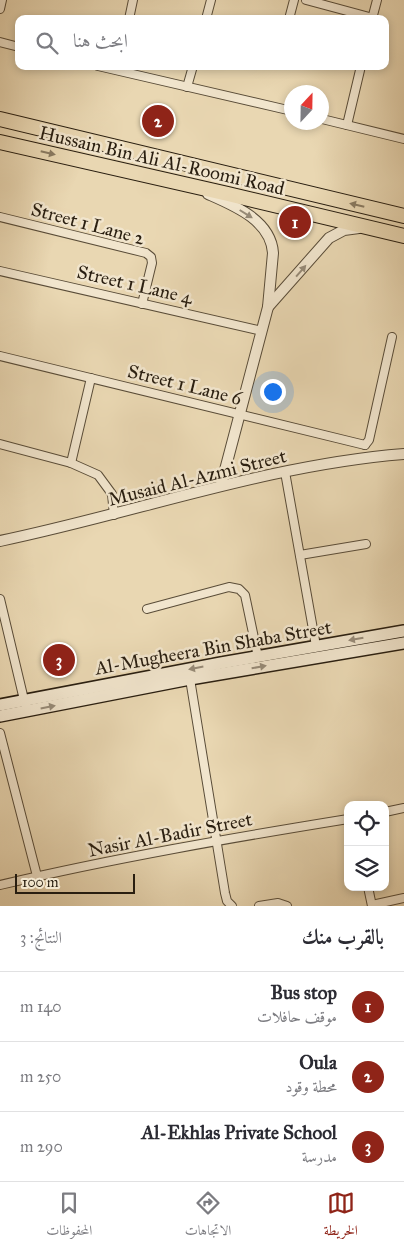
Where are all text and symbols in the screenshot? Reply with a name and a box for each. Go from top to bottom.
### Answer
search box [15,15,389,70]
icon: search [33,29,61,57]
text: ابحث هنا [73,29,128,52]
north arrow [284,85,329,130]
pin: 2 [142,102,174,140]
street label: Hussain Bin Ali Al-Roomi Road [37,121,287,200]
one-way arrow [40,149,55,157]
street label: Street 1 Lane 2 [29,197,148,250]
one-way arrow [349,201,364,209]
pin: 1 [279,203,311,241]
one-way arrow [239,210,252,219]
street label: Street 1 Lane 4 [75,260,195,309]
one-way arrow [295,266,307,278]
street label: Street 1 Lane 6 [125,359,246,410]
your location [260,379,286,405]
street label: Musaid Al-Azmi Street [106,444,289,511]
street label: Al-Mugheera Bin Shaba Street [92,615,334,681]
one-way arrow [348,636,364,644]
pin: 3 [43,641,75,679]
one-way arrow [251,662,267,670]
one-way arrow [188,664,204,672]
one-way arrow [40,703,55,711]
map controls [344,801,389,891]
button: locate [344,801,389,846]
street label: Nasir Al-Badir Street [86,807,254,862]
button: layers [344,846,389,891]
scale bar [15,871,135,894]
text: 100 m [22,874,59,891]
text: بالقرب منك [302,924,384,950]
text: النتائج: 3 [20,928,62,947]
text: Bus stop [270,981,337,1004]
text: 140 m [20,997,61,1016]
text: 1 [365,997,371,1016]
text: موقف حافلات [257,1007,337,1026]
text: Oula [299,1051,337,1074]
text: 250 m [20,1067,61,1086]
text: 2 [364,1067,372,1086]
text: محطة وقود [285,1077,337,1096]
text: Al-Ekhlas Private School [141,1121,337,1144]
text: 290 m [20,1137,63,1156]
text: 3 [365,1137,371,1156]
text: مدرسة [302,1147,337,1166]
tab: المحفوظات [46,1189,92,1244]
tab: الاتجاهات [185,1189,231,1244]
tab: الخريطة [324,1189,358,1244]

